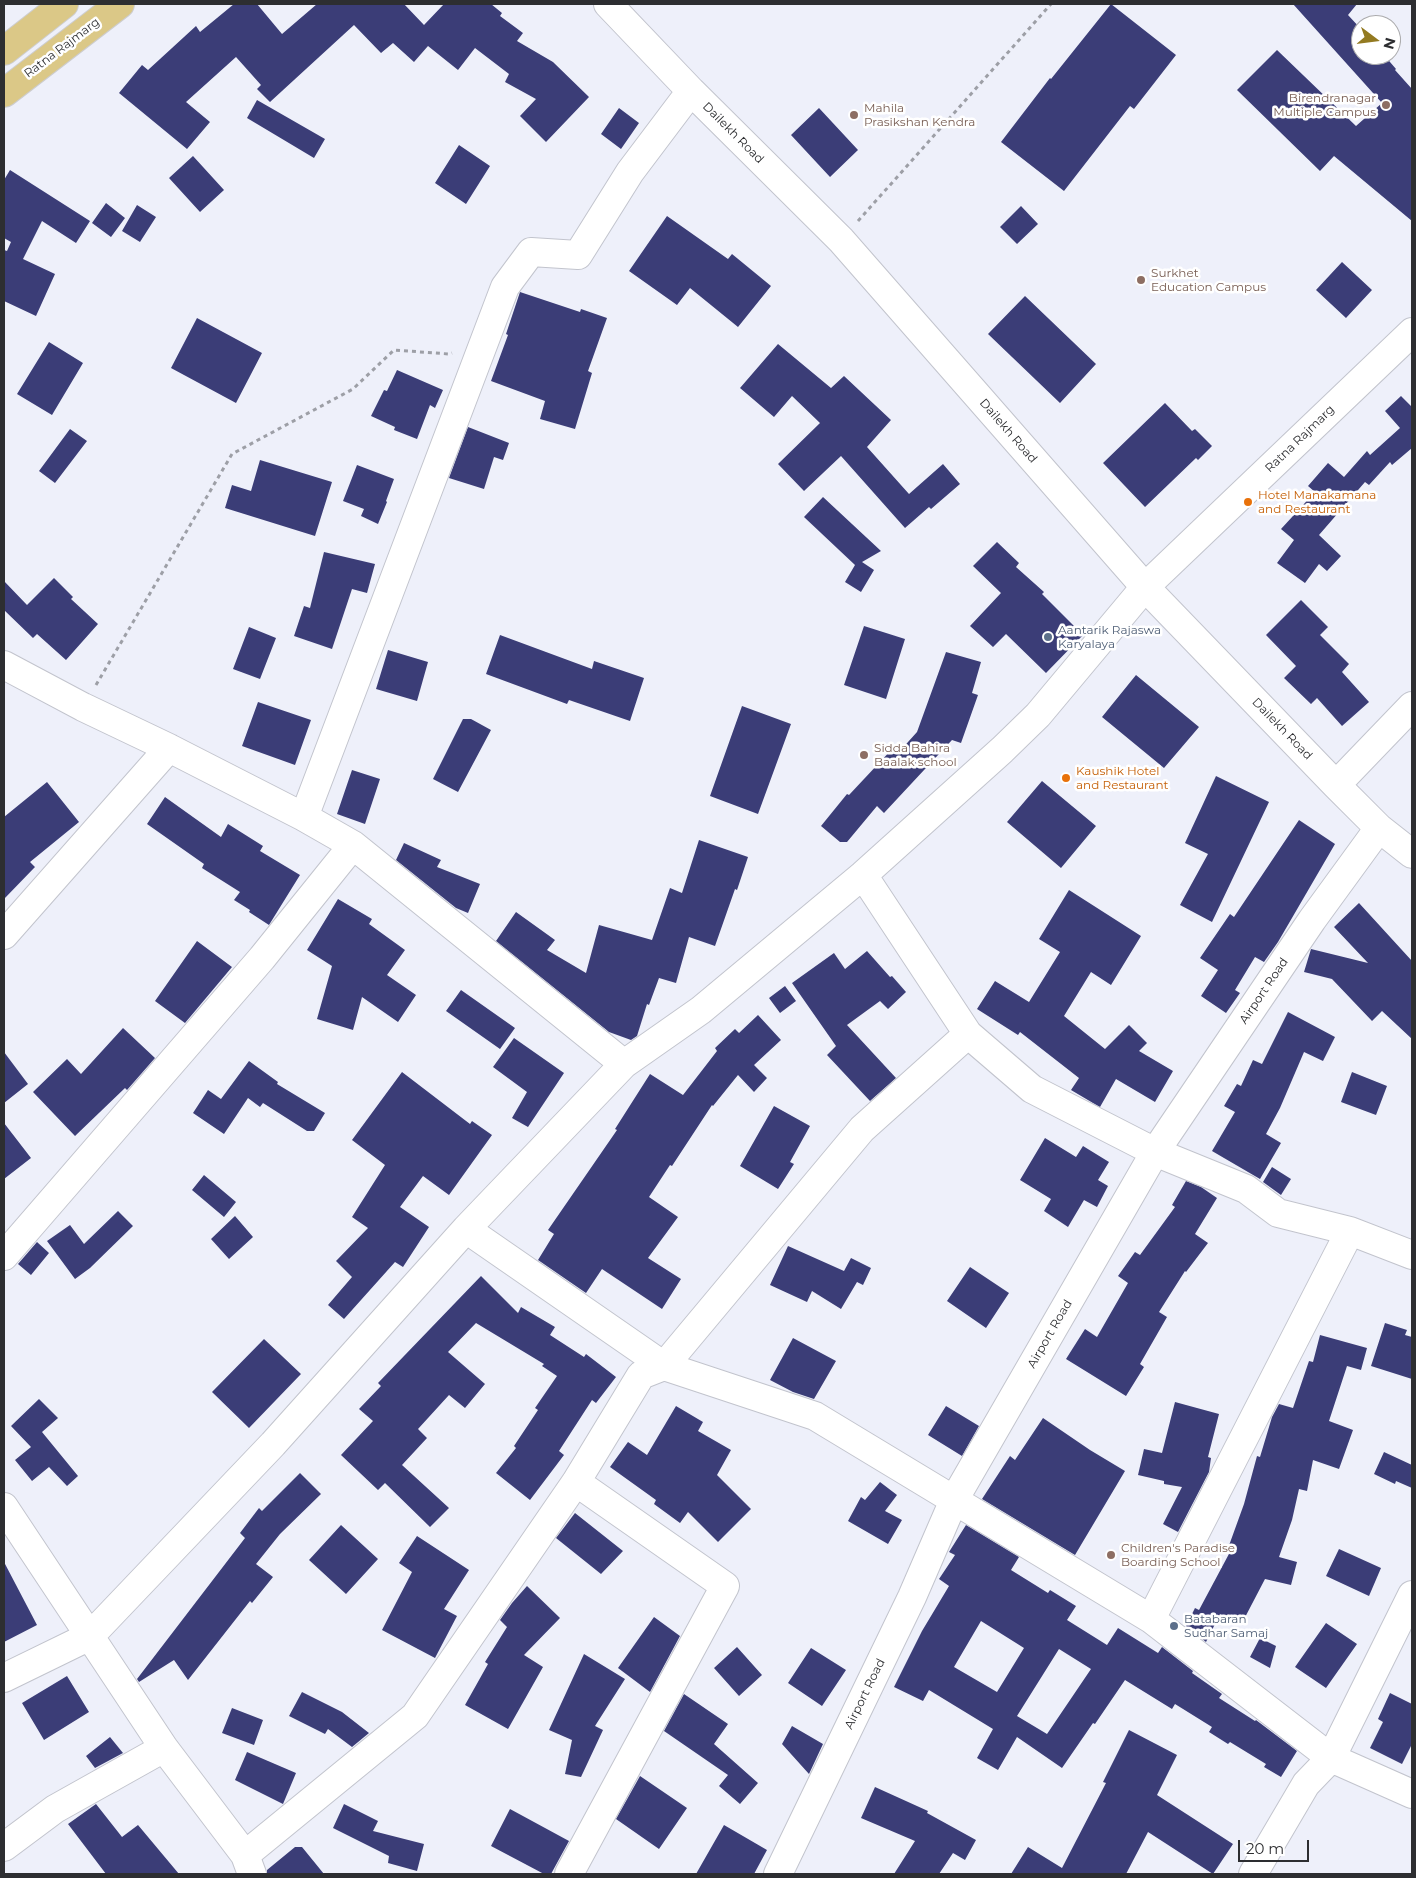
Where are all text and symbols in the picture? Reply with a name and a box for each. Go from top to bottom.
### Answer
street label: Ratna Rajmarg [21,15,103,81]
north arrow [1351,15,1401,65]
text: N [1379,36,1400,51]
place label: Birendranagar Multiple Campus [1273,91,1376,119]
street label: Dailekh Road [699,99,767,167]
marker: Birendranagar Multiple Campus [1380,99,1392,111]
place label: Mahila Prasikshan Kendra [864,101,975,129]
marker: Mahila Prasikshan Kendra [848,109,860,121]
place label: Surkhet Education Campus [1151,266,1266,294]
marker: Surkhet Education Campus [1135,274,1147,286]
street label: Dailekh Road [976,396,1040,466]
street label: Ratna Rajmarg [1262,402,1338,476]
place label: Hotel Manakamana and Restaurant [1258,488,1376,516]
marker: Hotel Manakamana and Restaurant [1242,496,1254,508]
place label: Aantarik Rajaswa Karyalaya [1058,623,1161,651]
marker: Aantarik Rajaswa Karyalaya [1042,631,1054,643]
street label: Dailekh Road [1249,695,1315,763]
place label: Sidda Bahira Baalak school [874,741,957,769]
marker: Sidda Bahira Baalak school [858,749,870,761]
place label: Kaushik Hotel and Restaurant [1076,764,1168,792]
marker: Kaushik Hotel and Restaurant [1060,772,1072,784]
street label: Airport Road [1237,955,1291,1027]
street label: Airport Road [1025,1297,1075,1371]
place label: Children's Paradise Boarding School [1121,1541,1235,1569]
marker: Children's Paradise Boarding School [1105,1549,1117,1561]
place label: Batabaran Sudhar Samaj [1184,1612,1268,1640]
marker: Batabaran Sudhar Samaj [1168,1620,1180,1632]
street label: Airport Road [842,1656,888,1732]
scale bar [1241,1830,1312,1862]
text: 20 m [1246,1839,1284,1858]

